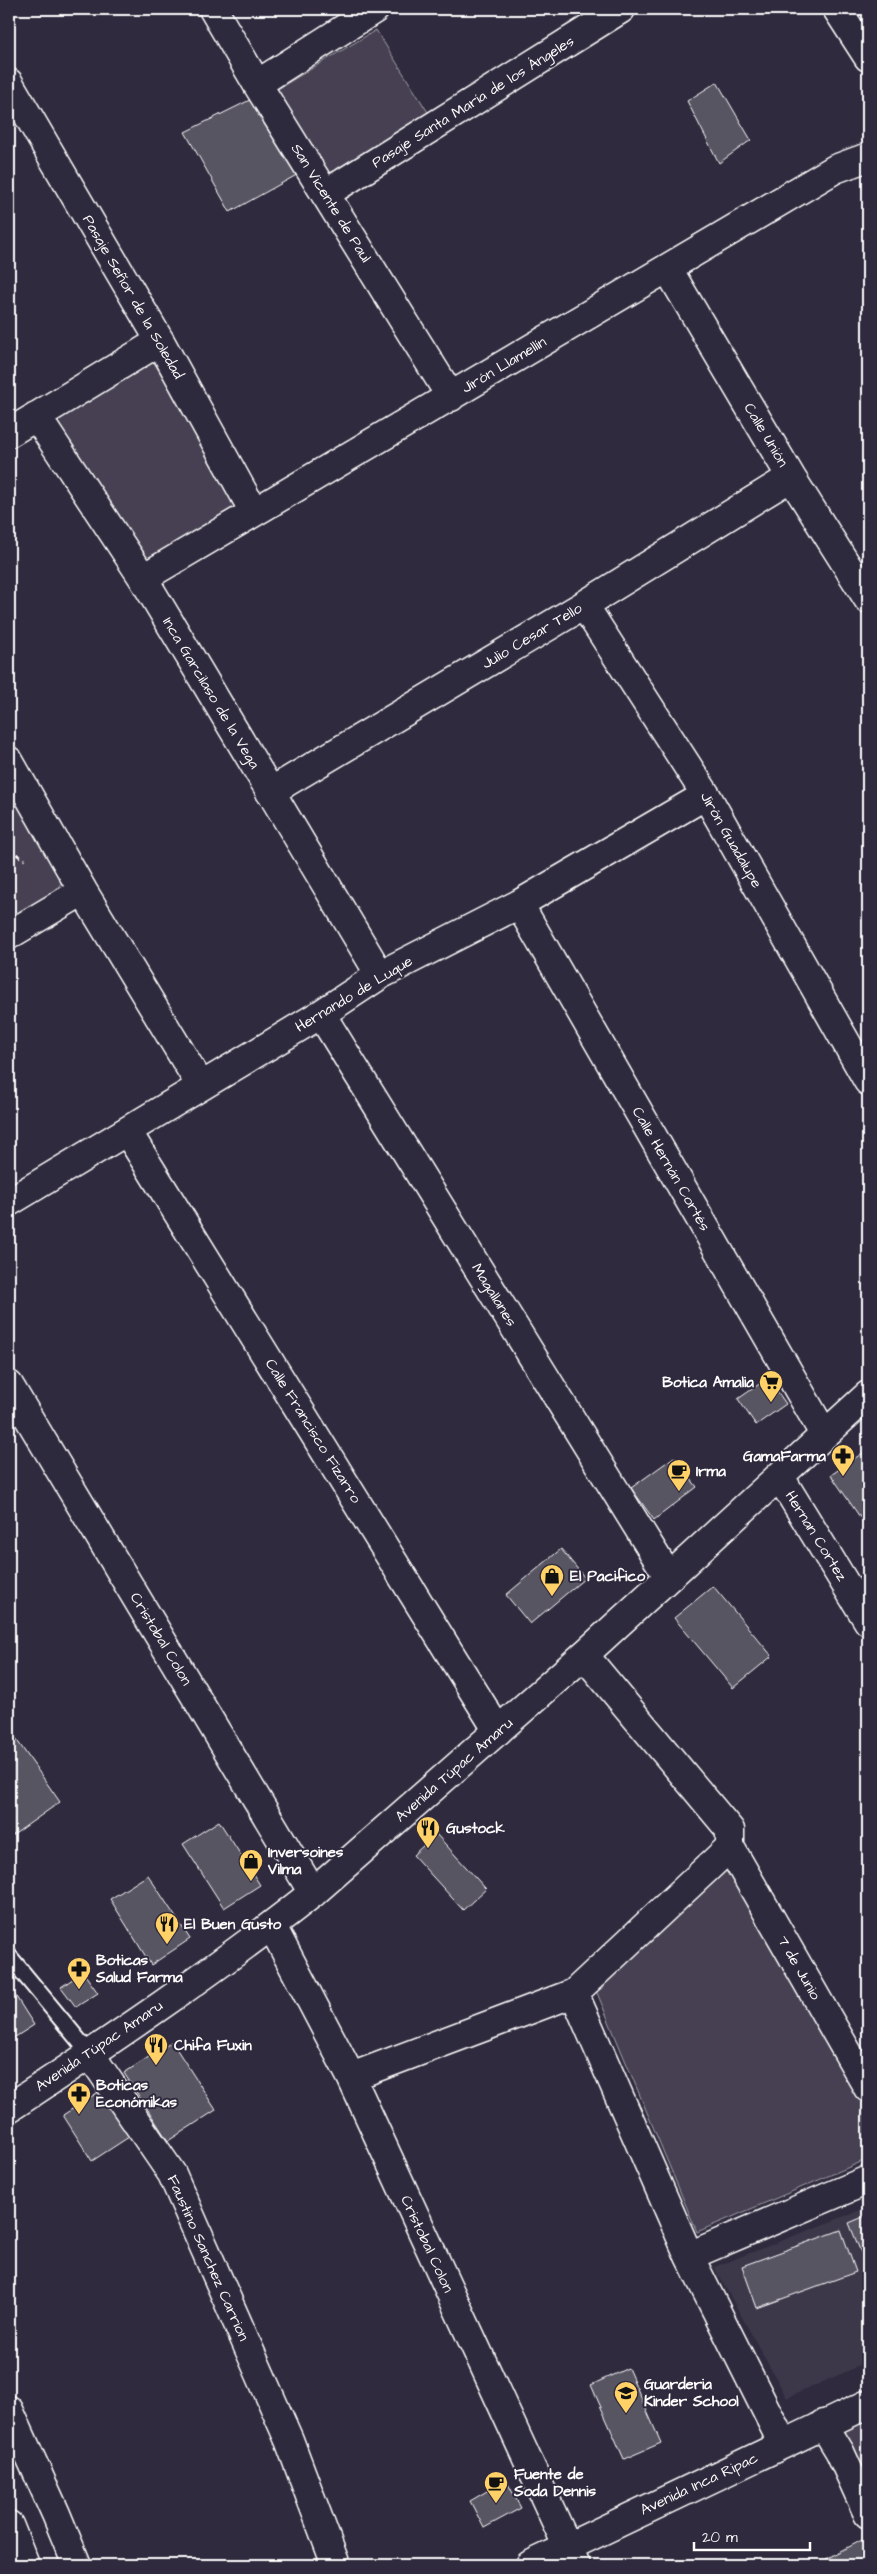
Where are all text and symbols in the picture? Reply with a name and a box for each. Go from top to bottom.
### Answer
street label: Pasaje Santa María de los Ángeles [368,31,579,174]
street label: San Vicente de Paul [286,139,376,267]
street label: Pasaje Señor de la Soledad [77,211,189,383]
street label: Jirón Llamellín [458,331,551,398]
street label: Calle Unión [739,399,794,471]
street label: Julio Cesar Tello [478,598,586,674]
street label: Inca Garcilaso de la Vega [156,613,265,774]
street label: Jirón Guadalupe [695,788,767,892]
street label: Hernando de Luque [291,951,417,1037]
street label: Calle Hernán Cortés [627,1103,715,1235]
street label: Magallanes [465,1259,522,1332]
street label: Calle Francisco Fizarro [260,1355,366,1508]
supermarket icon: Botica Amalia [758,1369,784,1403]
place label: Botica Amalia [662,1372,754,1393]
pharmacy icon: GamaFarma [830,1443,856,1477]
place label: GamaFarma [743,1446,826,1467]
cafe icon: Irma [666,1458,692,1492]
place label: Irma [696,1461,726,1482]
street label: Hernan Cortez [780,1487,853,1586]
shop icon: El Pacifico [539,1563,565,1597]
place label: El Pacifico [570,1566,646,1587]
street label: Cristobal Colon [125,1589,197,1690]
street label: Avenida Túpac Amaru [391,1713,518,1827]
restaurant icon: Gustock [415,1815,441,1849]
place label: Gustock [446,1818,506,1839]
place label: Inversoines Vilma [267,1842,344,1880]
shop icon: Inversoines Vilma [238,1848,264,1882]
restaurant icon: El Buen Gusto [154,1911,180,1945]
place label: El Buen Gusto [184,1914,282,1935]
street label: 7 de Junio [772,1932,826,2004]
place label: Boticas Salud Farma [95,1950,183,1988]
pharmacy icon: Boticas Salud Farma [66,1956,92,1990]
street label: Avenida Túpac Amaru [31,1995,167,2097]
restaurant icon: Chifa Fuxin [143,2032,169,2066]
place label: Chifa Fuxin [174,2035,252,2056]
place label: Boticas Económikas [96,2075,178,2113]
pharmacy icon: Boticas Económikas [66,2081,92,2115]
street label: Faustino Sanchez Carrion [162,2172,254,2345]
street label: Cristobal Colon [395,2192,459,2296]
place label: Guarderia Kinder School [644,2374,739,2412]
school or university icon: Guarderia Kinder School [613,2380,639,2414]
street label: Avenida Inca Ripac [637,2447,762,2521]
place label: Fuente de Soda Dennis [513,2464,597,2502]
cafe icon: Fuente de Soda Dennis [483,2470,509,2504]
scale bar [694,2519,811,2551]
text: 20 m [702,2527,738,2548]

